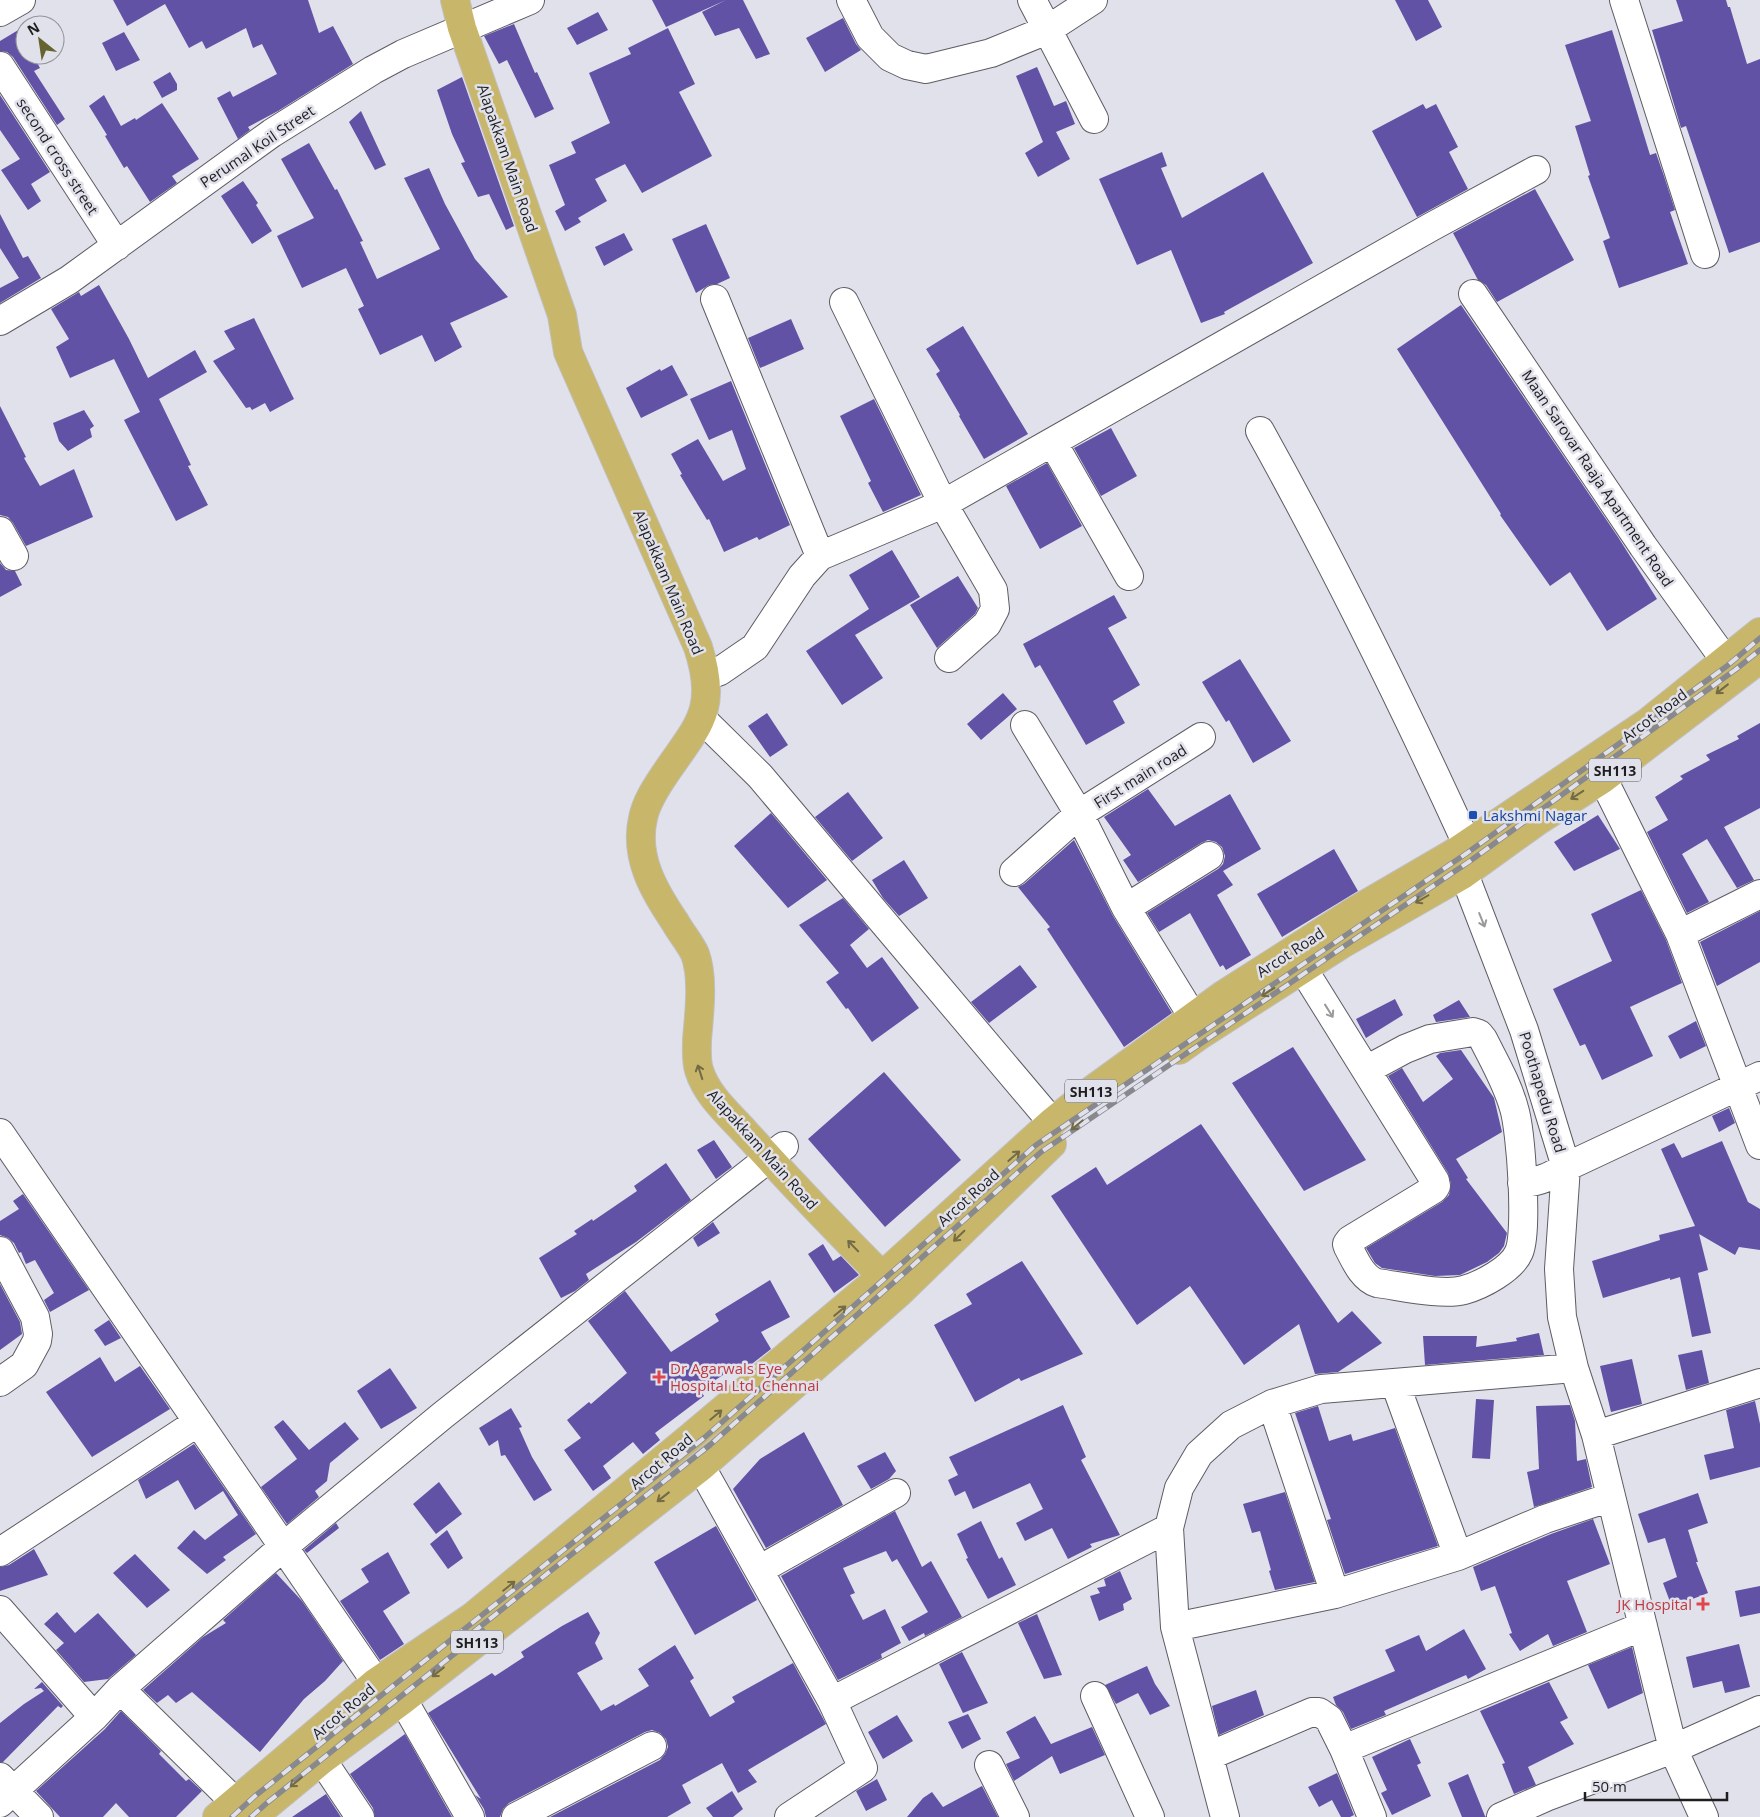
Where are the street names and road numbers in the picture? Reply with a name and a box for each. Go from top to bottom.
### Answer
street label: Alapakkam Main Road [473,81,543,235]
street label: second cross street [13,94,103,218]
street label: Perumal Koil Street [196,100,318,192]
street label: Maan Sarovar Raaja Apartment Road [1518,366,1678,590]
street label: Alapakkam Main Road [629,507,709,657]
street label: Arcot Road [1617,684,1691,746]
street label: First main road [1090,739,1190,813]
road number: SH113 [1589,758,1641,782]
street label: Arcot Road [1252,923,1328,981]
street label: Poothapedu Road [1515,1029,1571,1155]
road number: SH113 [1065,1080,1117,1102]
street label: Alapakkam Main Road [704,1085,822,1213]
street label: Arcot Road [933,1164,1003,1230]
street label: Arcot Road [625,1429,697,1493]
road number: SH113 [451,1630,503,1654]
street label: Arcot Road [307,1679,379,1743]

